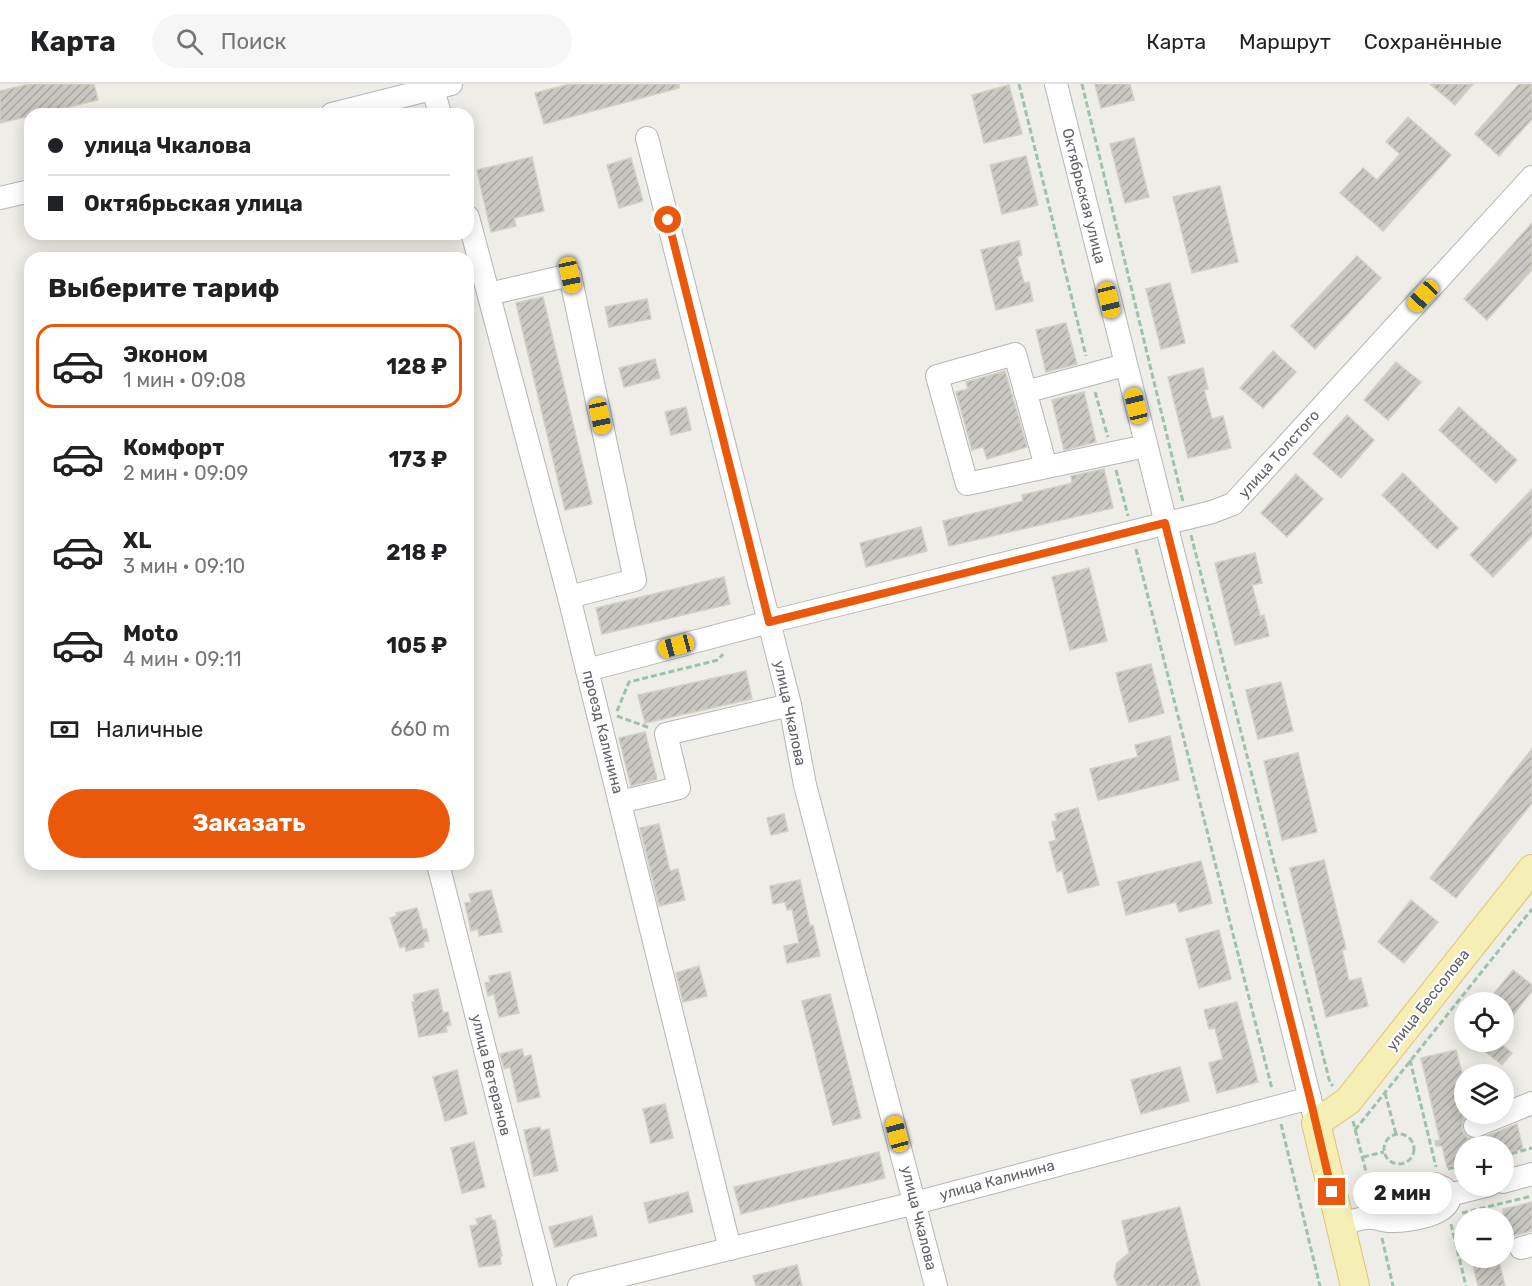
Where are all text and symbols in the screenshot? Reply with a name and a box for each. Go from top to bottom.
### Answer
search box [152,14,572,68]
text: Карта [30,25,116,58]
icon: search [173,25,206,58]
text: Поиск [221,28,286,55]
text: Карта [1146,29,1206,54]
text: Маршрут [1239,29,1331,54]
text: Сохранённые [1364,29,1502,54]
street label: Октябрьская улица [1058,126,1110,266]
text: улица Чкалова [84,132,251,159]
text: Октябрьская улица [84,190,303,217]
route start [654,206,681,233]
car [557,256,583,294]
text: Выберите тариф [48,272,279,304]
car [1404,277,1442,315]
car [1096,280,1122,320]
icon: car [51,339,105,393]
text: Эконом [123,341,208,368]
text: 128 ₽ [386,353,447,380]
text: 1 мин · 09:08 [123,368,246,392]
car [1123,386,1149,426]
car [587,397,613,435]
street label: улица Толстого [1235,406,1323,502]
icon: car [51,432,105,486]
text: Комфорт [123,434,224,461]
text: 173 ₽ [388,446,447,473]
text: 2 мин · 09:09 [123,461,248,485]
icon: car [51,525,105,579]
text: XL [123,527,151,554]
text: 218 ₽ [386,539,447,566]
text: 3 мин · 09:10 [123,554,245,578]
icon: car [51,618,105,672]
text: Moto [123,620,178,647]
text: 105 ₽ [386,632,447,659]
car [656,633,696,659]
text: 4 мин · 09:11 [123,647,242,671]
street label: улица Чкалова [770,659,810,767]
street label: проезд Калинина [579,668,627,796]
icon: cash [48,713,81,746]
text: Наличные [96,716,203,743]
text: 660 m [391,717,450,741]
button: Заказать [48,789,450,858]
street label: улица Бессолова [1383,946,1473,1054]
map controls [1454,992,1514,1268]
button: locate [1454,992,1514,1052]
street label: улица Ветеранов [467,1012,515,1138]
button: layers [1454,1064,1514,1124]
car [884,1114,910,1154]
button: + [1454,1136,1514,1196]
street label: улица Калинина [938,1156,1056,1204]
street label: улица Чкалова [897,1164,941,1272]
callout: 2 мин [1353,1171,1452,1213]
route end [1318,1178,1345,1205]
text: 2 мин [1374,1181,1431,1205]
button: − [1454,1208,1514,1268]

